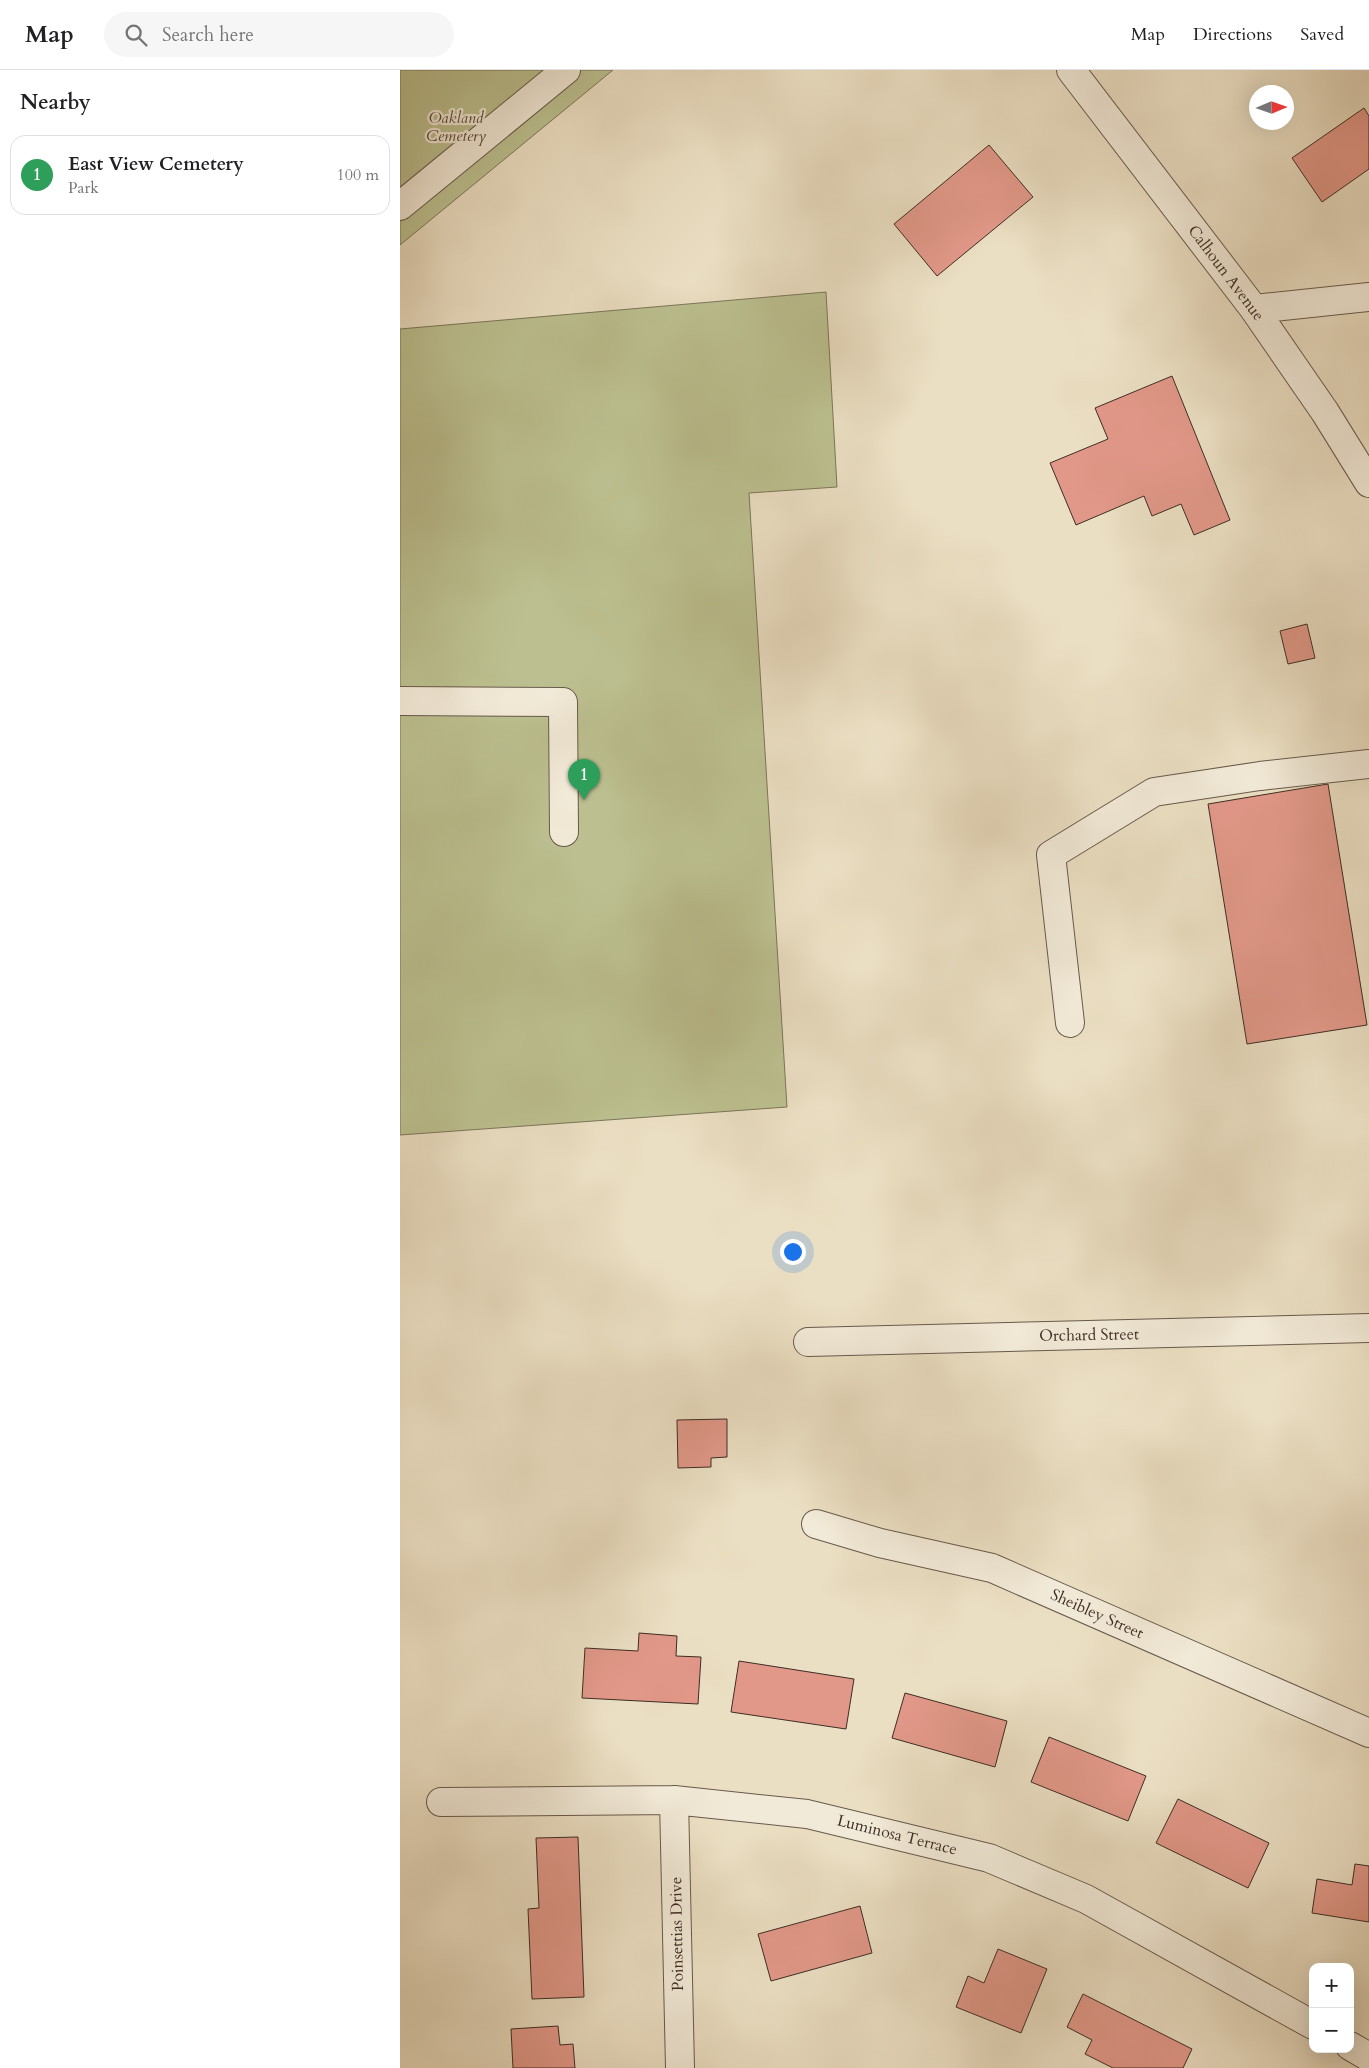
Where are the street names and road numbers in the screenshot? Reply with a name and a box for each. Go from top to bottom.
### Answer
street label: Calhoun Avenue [1183,221,1269,325]
street label: Orchard Street [1039,1323,1139,1347]
street label: Sheibley Street [1047,1584,1147,1644]
street label: Luminosa Terrace [835,1809,959,1861]
street label: Poinsettias Drive [665,1877,689,1991]

